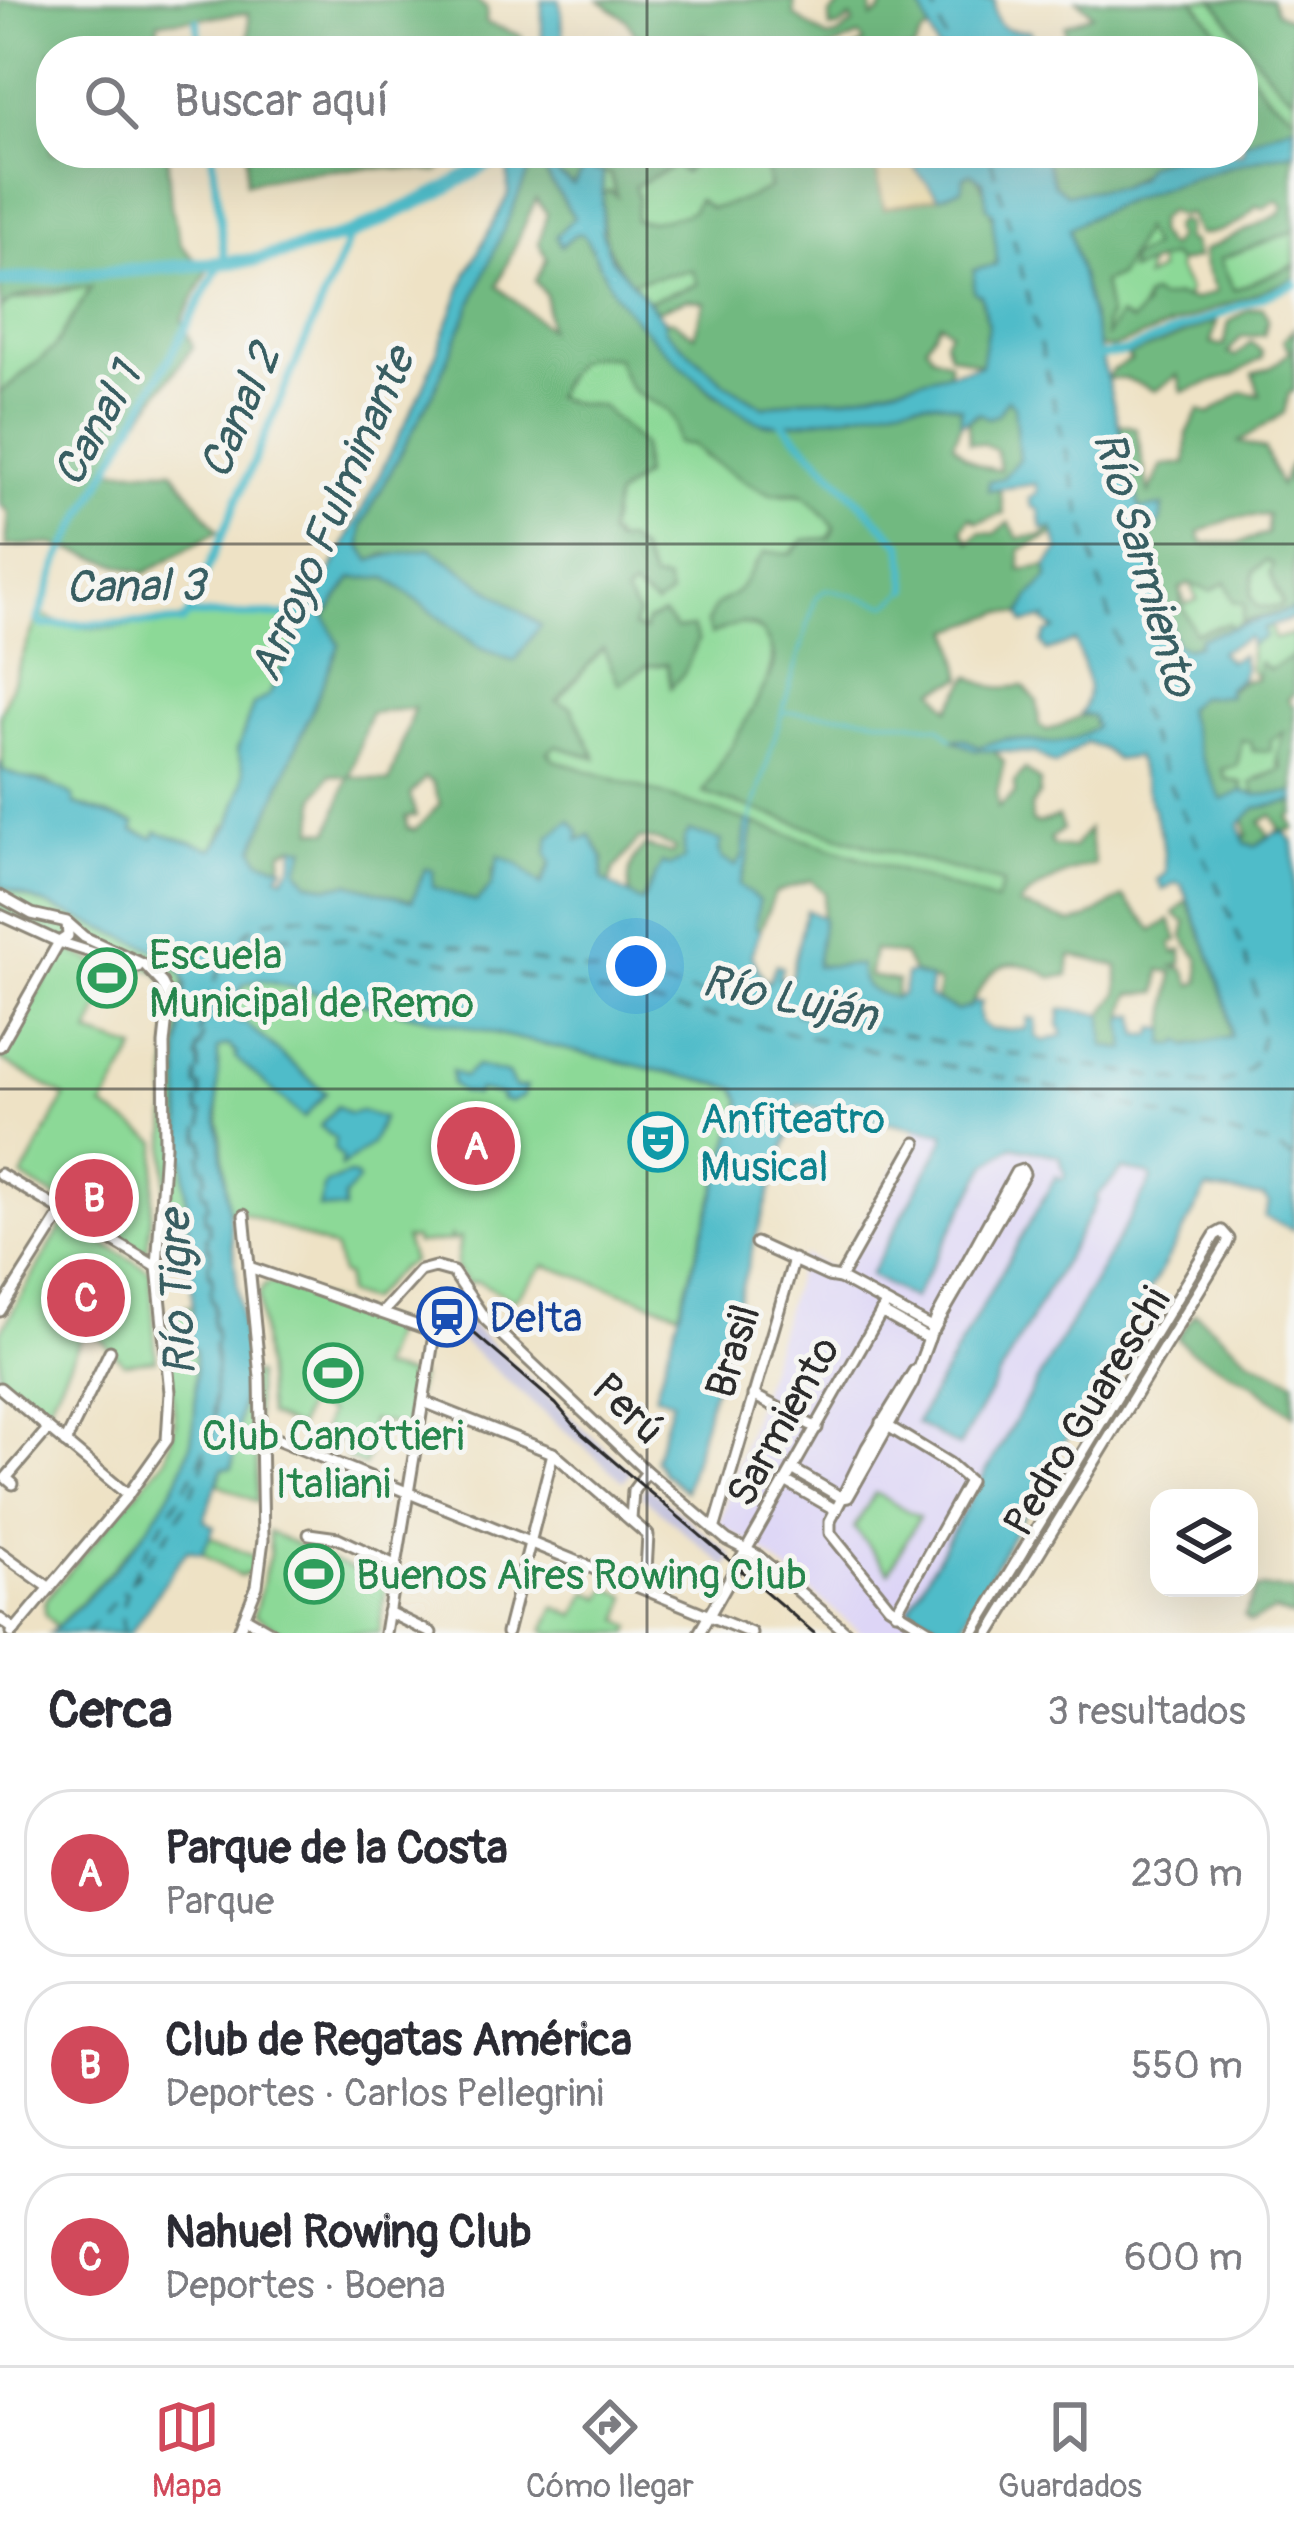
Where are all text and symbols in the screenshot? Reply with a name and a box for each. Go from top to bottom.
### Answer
search box [36,36,1258,168]
icon: search [78,69,144,135]
text: Buscar aquí [174,74,389,130]
water label: Canal 2 [188,333,295,487]
water label: Arroyo Fulminante [237,336,430,690]
water label: Canal 1 [41,351,156,496]
water label: Río Sarmiento [1080,425,1209,705]
water label: Canal 3 [65,558,209,616]
place label: Escuela Municipal de Remo [149,930,474,1030]
your location [606,936,666,996]
sports icon: Escuela Municipal de Remo [76,947,138,1009]
water label: Río Luján [697,953,885,1045]
place label: Anfiteatro Musical [700,1094,885,1194]
pin: A [437,1101,515,1191]
theatre icon: Anfiteatro Musical [627,1111,689,1173]
pin: B [55,1153,133,1243]
water label: Río Tigre [147,1205,209,1377]
pin: C [47,1253,125,1343]
street label: Pedro Guareschi [993,1278,1182,1546]
station icon: Delta [416,1286,478,1348]
place label: Delta [489,1293,583,1345]
street label: Brasil [695,1299,773,1404]
street label: Sarmiento [716,1328,852,1516]
sports icon: Club Canottieri Italiani [302,1342,364,1404]
street label: Perú [581,1363,675,1456]
place label: Club Canottieri Italiani [202,1411,464,1511]
map controls [1150,1489,1258,1597]
button: layers [1150,1489,1258,1597]
sports icon: Buenos Aires Rowing Club [283,1543,345,1605]
place label: Buenos Aires Rowing Club [356,1550,807,1602]
text: Cerca [48,1679,172,1743]
text: 3 resultados [1047,1687,1246,1736]
text: Parque de la Costa [165,1821,508,1877]
text: A [77,1849,103,1898]
text: 230 m [1131,1849,1243,1898]
text: Parque [165,1877,274,1926]
text: Club de Regatas América [165,2013,632,2069]
text: B [79,2041,101,2090]
text: 550 m [1131,2041,1243,2090]
text: Deportes · Carlos Pellegrini [165,2069,604,2118]
text: Nahuel Rowing Club [165,2205,532,2261]
text: C [78,2233,102,2282]
text: 600 m [1124,2233,1243,2282]
text: Deportes · Boena [165,2261,446,2310]
tab: Mapa [152,2394,222,2507]
tab: Cómo llegar [526,2394,694,2507]
tab: Guardados [998,2394,1142,2507]

